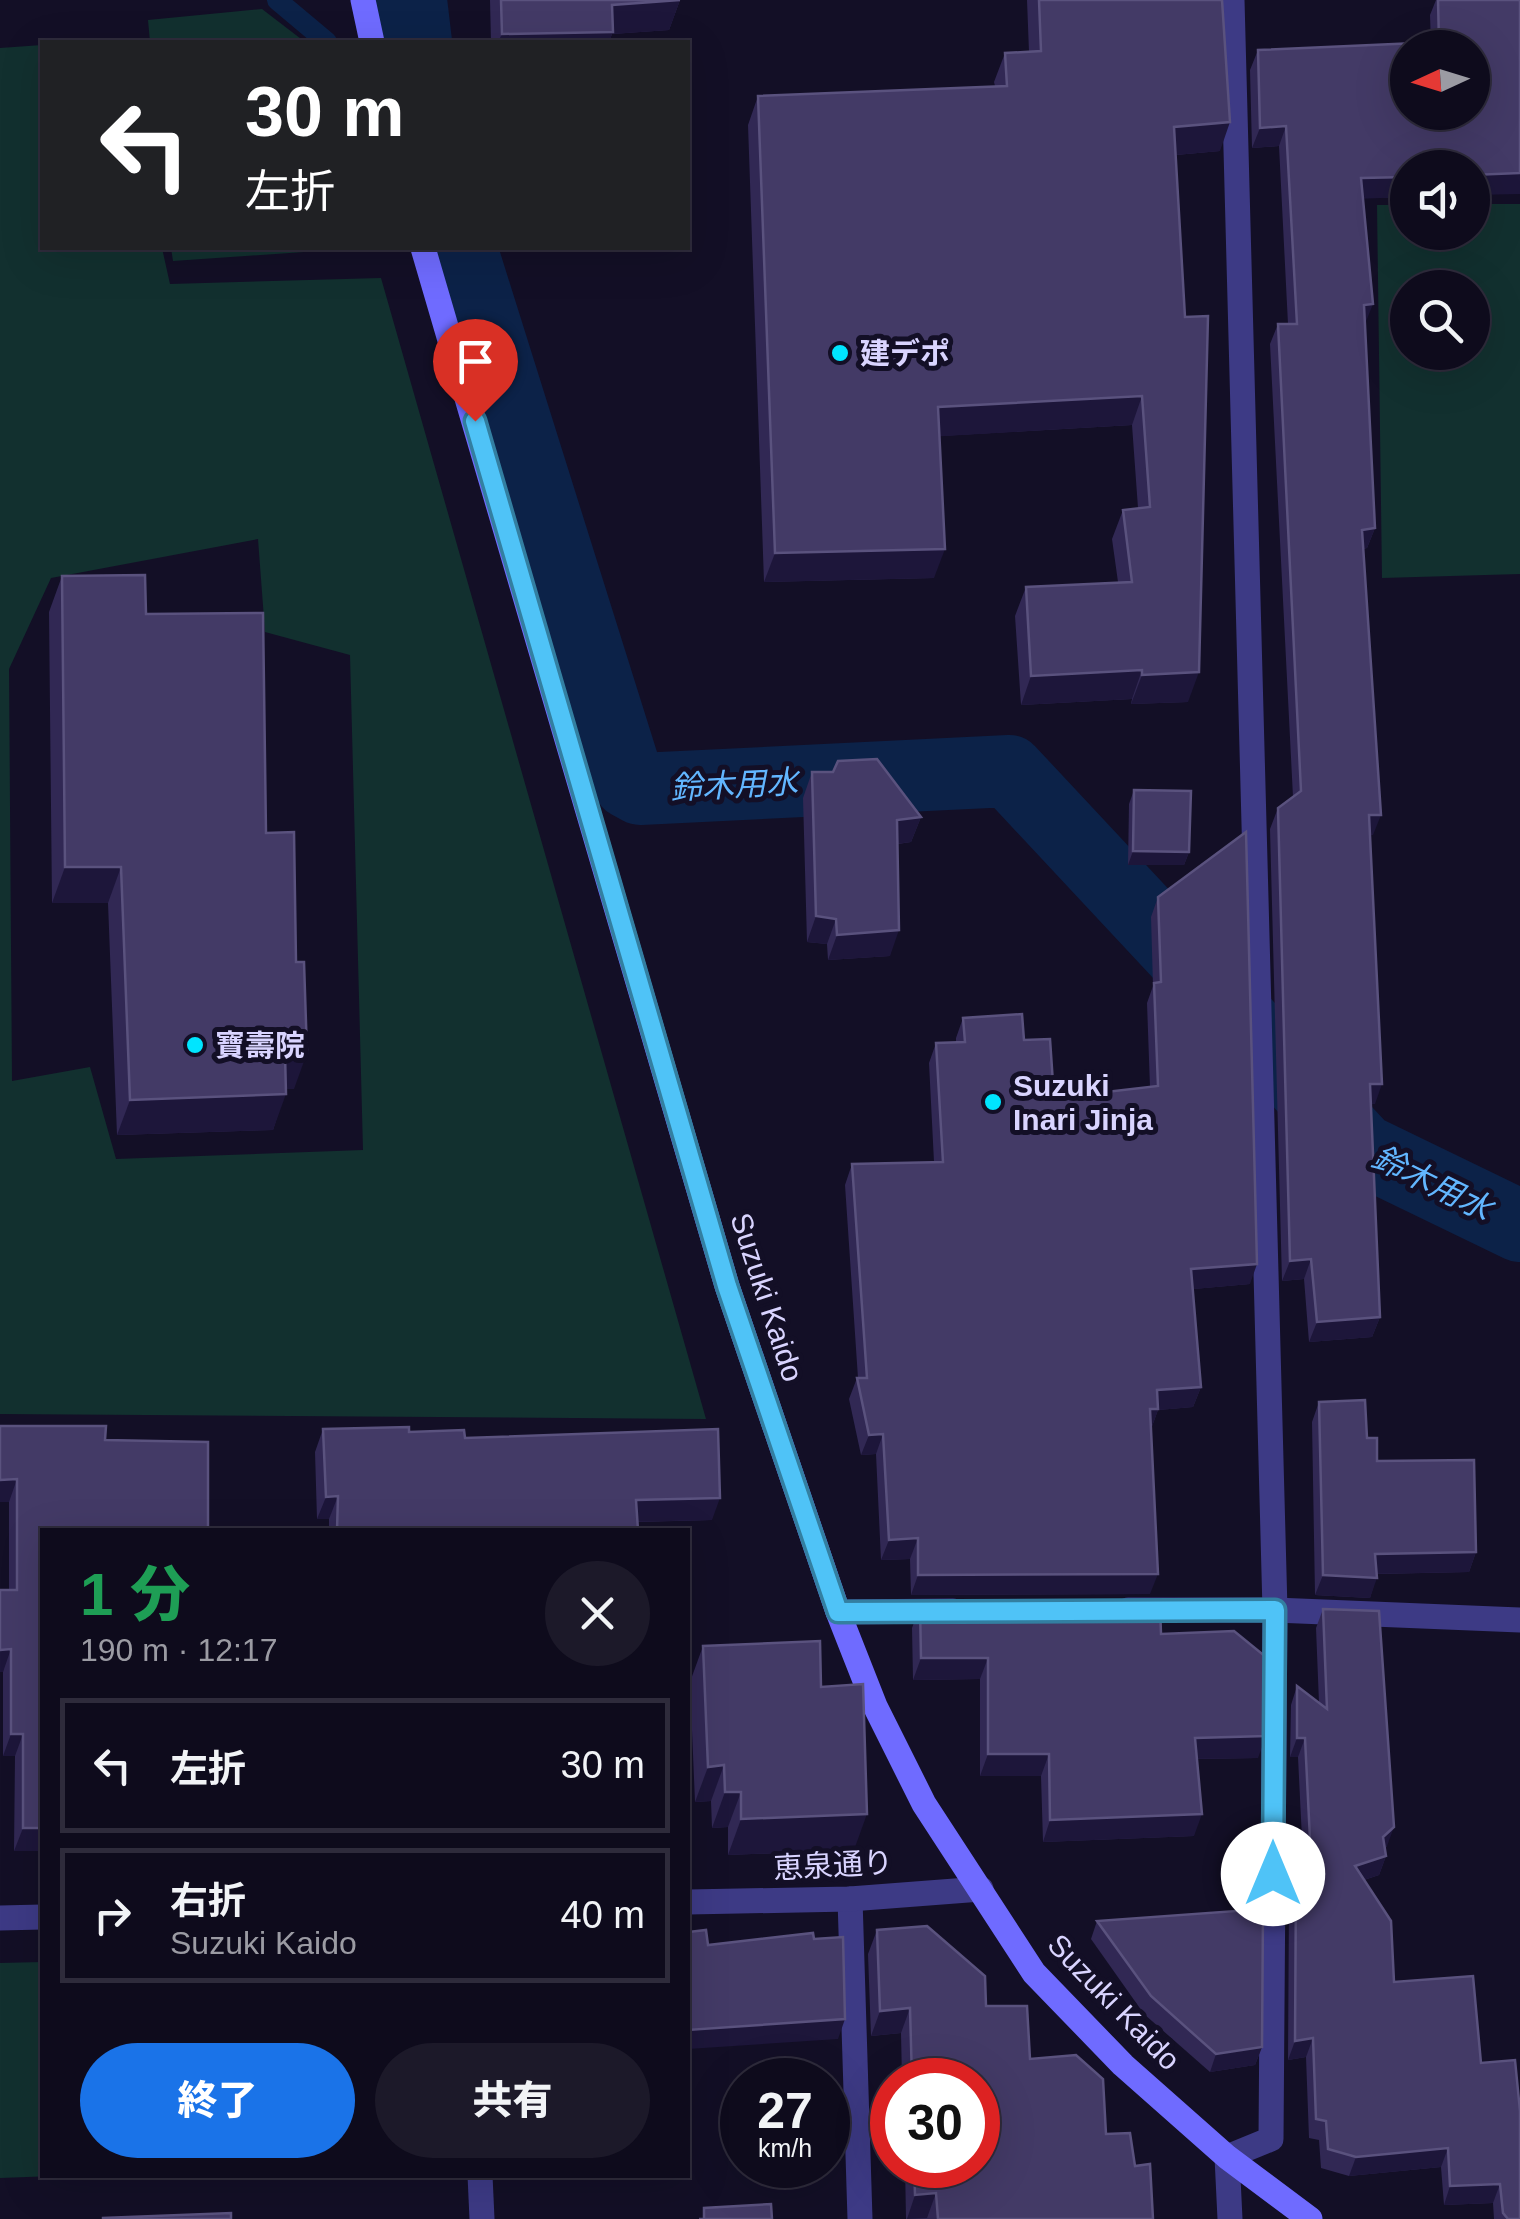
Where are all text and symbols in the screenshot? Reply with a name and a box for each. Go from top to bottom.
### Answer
north arrow [1390,30,1490,130]
map controls [1390,30,1490,370]
text: 30 m [245,73,405,151]
icon: left [80,80,210,210]
button: sound [1390,150,1490,250]
text: 左折 [245,166,335,217]
button: search [1390,270,1490,370]
pin [433,319,518,422]
icon: arrive [448,334,503,389]
place label: 建デポ [860,337,950,370]
marker: 建デポ [829,342,851,364]
water label: 鈴木用水 [669,764,802,806]
place label: 寶壽院 [215,1029,305,1062]
marker: 寶壽院 [184,1034,206,1056]
place label: Suzuki Inari Jinja [1013,1069,1153,1136]
marker: Suzuki Inari Jinja [982,1091,1004,1113]
water label: 鈴木用水 [1367,1139,1500,1229]
street label: Suzuki Kaido [724,1209,810,1385]
text: 1 分 [80,1561,190,1628]
button: close [545,1561,650,1666]
text: 190 m · 12:17 [80,1632,277,1668]
icon: left [85,1738,140,1793]
text: 30 m [561,1744,645,1786]
text: 左折 [170,1748,246,1790]
position arrow [1221,1822,1325,1926]
street label: 恵泉通り [772,1845,894,1885]
text: 右折 [170,1880,246,1922]
icon: right [85,1888,140,1943]
text: 40 m [561,1894,645,1936]
text: Suzuki Kaido [170,1925,357,1961]
street label: Suzuki Kaido [1041,1928,1187,2076]
button: 終了 [80,2043,355,2158]
button: 共有 [375,2043,650,2158]
speed limit sign: 30 [870,2058,1000,2188]
text: 27 [757,2083,813,2139]
text: km/h [758,2134,812,2162]

